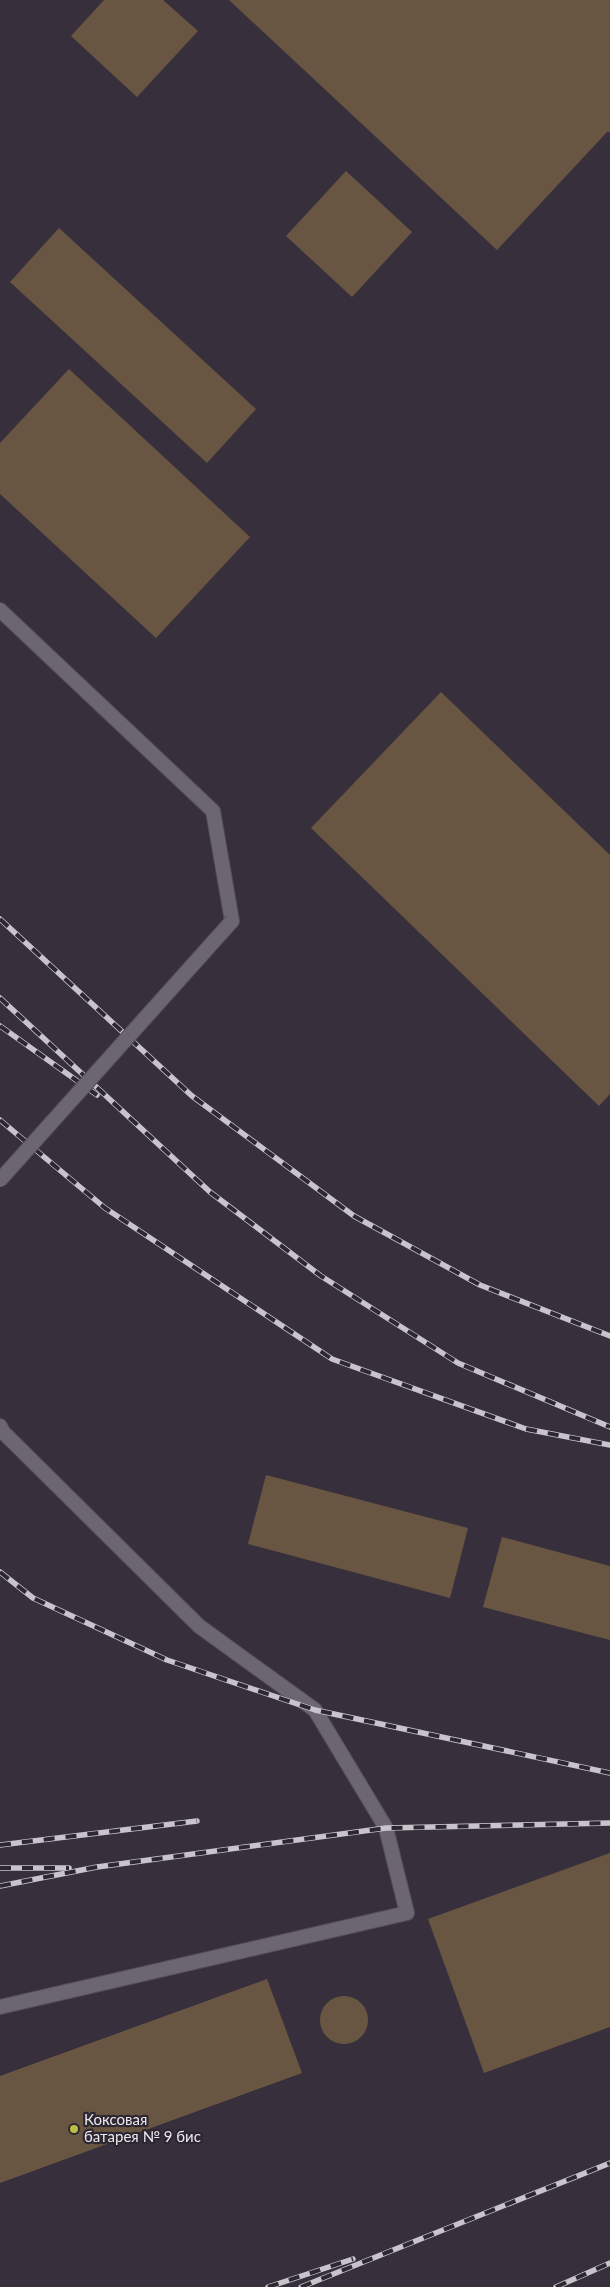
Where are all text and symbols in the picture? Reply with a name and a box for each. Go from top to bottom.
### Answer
place label: Коксовая батарея № 9 бис [84,2110,201,2145]
marker: Коксовая батарея № 9 бис [68,2123,80,2135]

